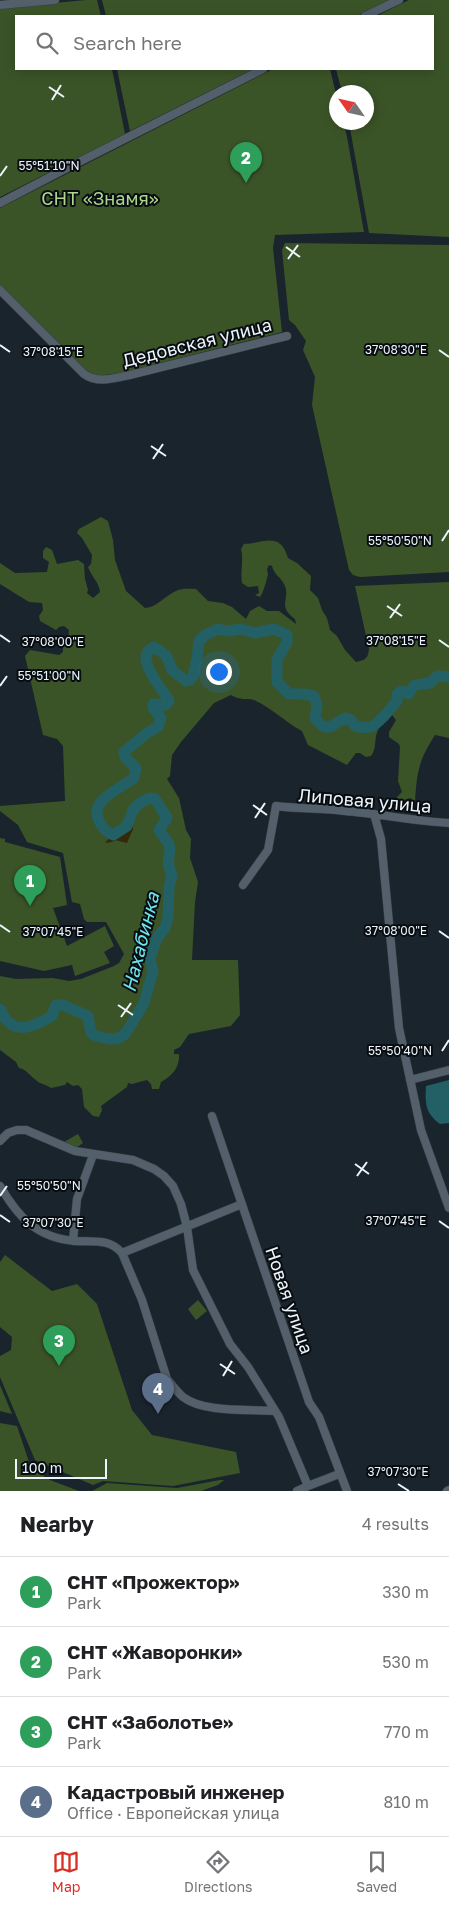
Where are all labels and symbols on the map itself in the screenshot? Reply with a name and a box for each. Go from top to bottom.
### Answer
north arrow [329,85,374,130]
pin: 2 [230,142,262,183]
text: 55°51'10"N [18,158,80,173]
park label: СНТ «Знамя» [41,187,159,209]
street label: Дедовская улица [120,313,274,371]
text: 37°08'30"E [365,342,427,357]
text: 37°08'15"E [23,344,83,359]
text: 55°50'50"N [368,533,432,548]
text: 37°08'15"E [366,633,426,648]
text: 37°08'00"E [22,634,84,649]
your location [206,659,232,685]
text: 55°51'00"N [18,668,80,683]
street label: Липовая улица [298,783,432,817]
pin: 1 [14,865,46,906]
water label: Нахабинка [116,888,164,994]
text: 37°08'00"E [365,923,427,938]
text: 37°07'45"E [23,924,83,939]
text: 55°50'40"N [368,1043,432,1058]
text: 55°50'50"N [17,1178,81,1193]
text: 37°07'45"E [366,1213,426,1228]
text: 37°07'30"E [23,1215,83,1230]
street label: Новая улица [261,1243,319,1357]
pin: 3 [43,1325,75,1366]
pin: 4 [142,1373,174,1414]
scale bar [15,1456,108,1479]
text: 37°07'30"E [368,1464,428,1479]

